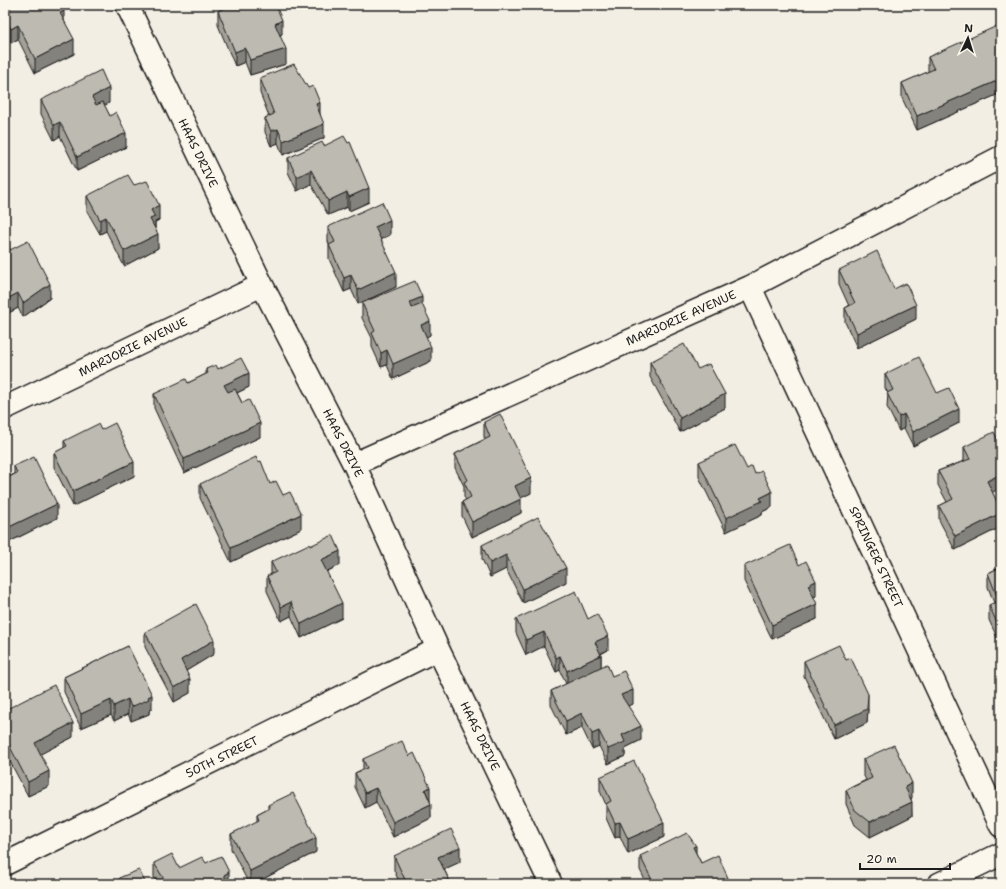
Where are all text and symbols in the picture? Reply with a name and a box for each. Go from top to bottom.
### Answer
north arrow [948,18,988,58]
text: N [964,21,974,36]
street label: HAAS DRIVE [174,116,222,190]
street label: MARJORIE AVENUE [623,286,739,350]
street label: MARJORIE AVENUE [76,314,190,380]
street label: HAAS DRIVE [319,406,367,480]
street label: SPRINGER STREET [845,504,907,611]
street label: HAAS DRIVE [456,699,504,773]
street label: 50TH STREET [183,732,262,781]
scale bar [860,845,950,871]
text: 20 m [866,851,897,867]

